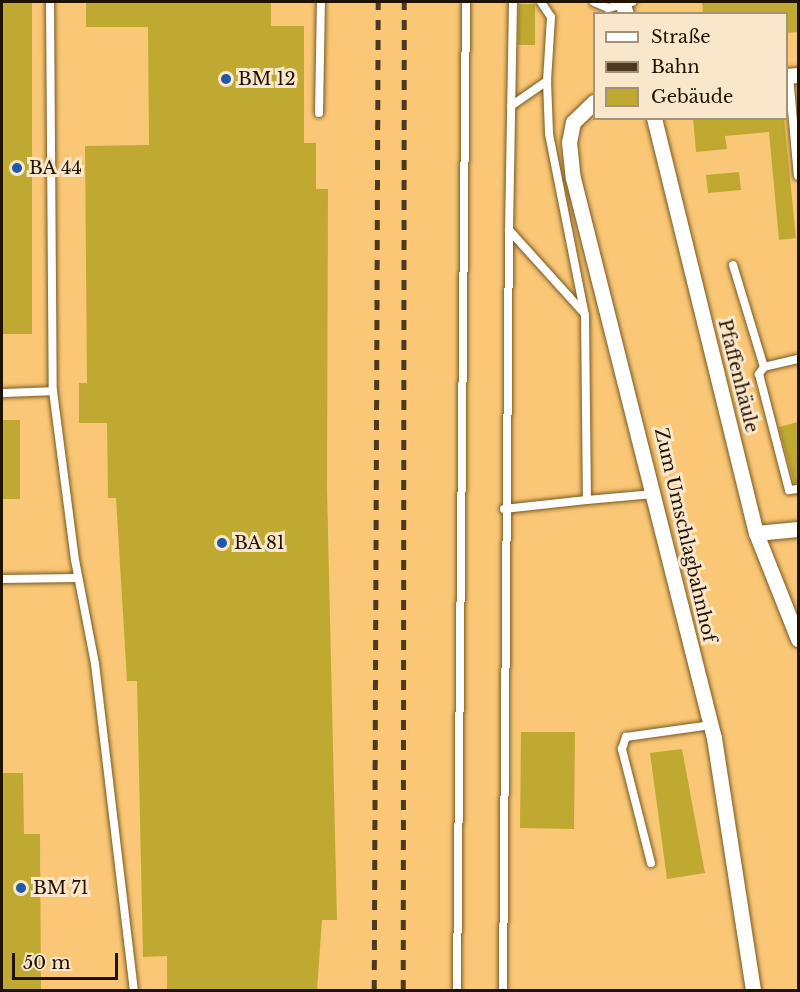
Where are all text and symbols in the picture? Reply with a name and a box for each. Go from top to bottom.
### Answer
legend [593,12,788,120]
text: Straße [651,26,711,48]
text: Bahn [651,56,700,78]
place label: BM 12 [238,68,296,90]
marker: BM 12 [219,72,233,86]
text: Gebäude [651,86,733,108]
place label: BA 44 [29,157,83,179]
marker: BA 44 [10,161,24,175]
street label: Pfaffenhäule [713,317,763,435]
street label: Zum Umschlagbahnhof [650,426,720,644]
place label: BA 81 [234,532,286,554]
marker: BA 81 [215,536,229,550]
place label: BM 71 [33,877,89,899]
marker: BM 71 [14,881,28,895]
scale bar [15,941,122,979]
text: 50 m [23,952,71,974]

